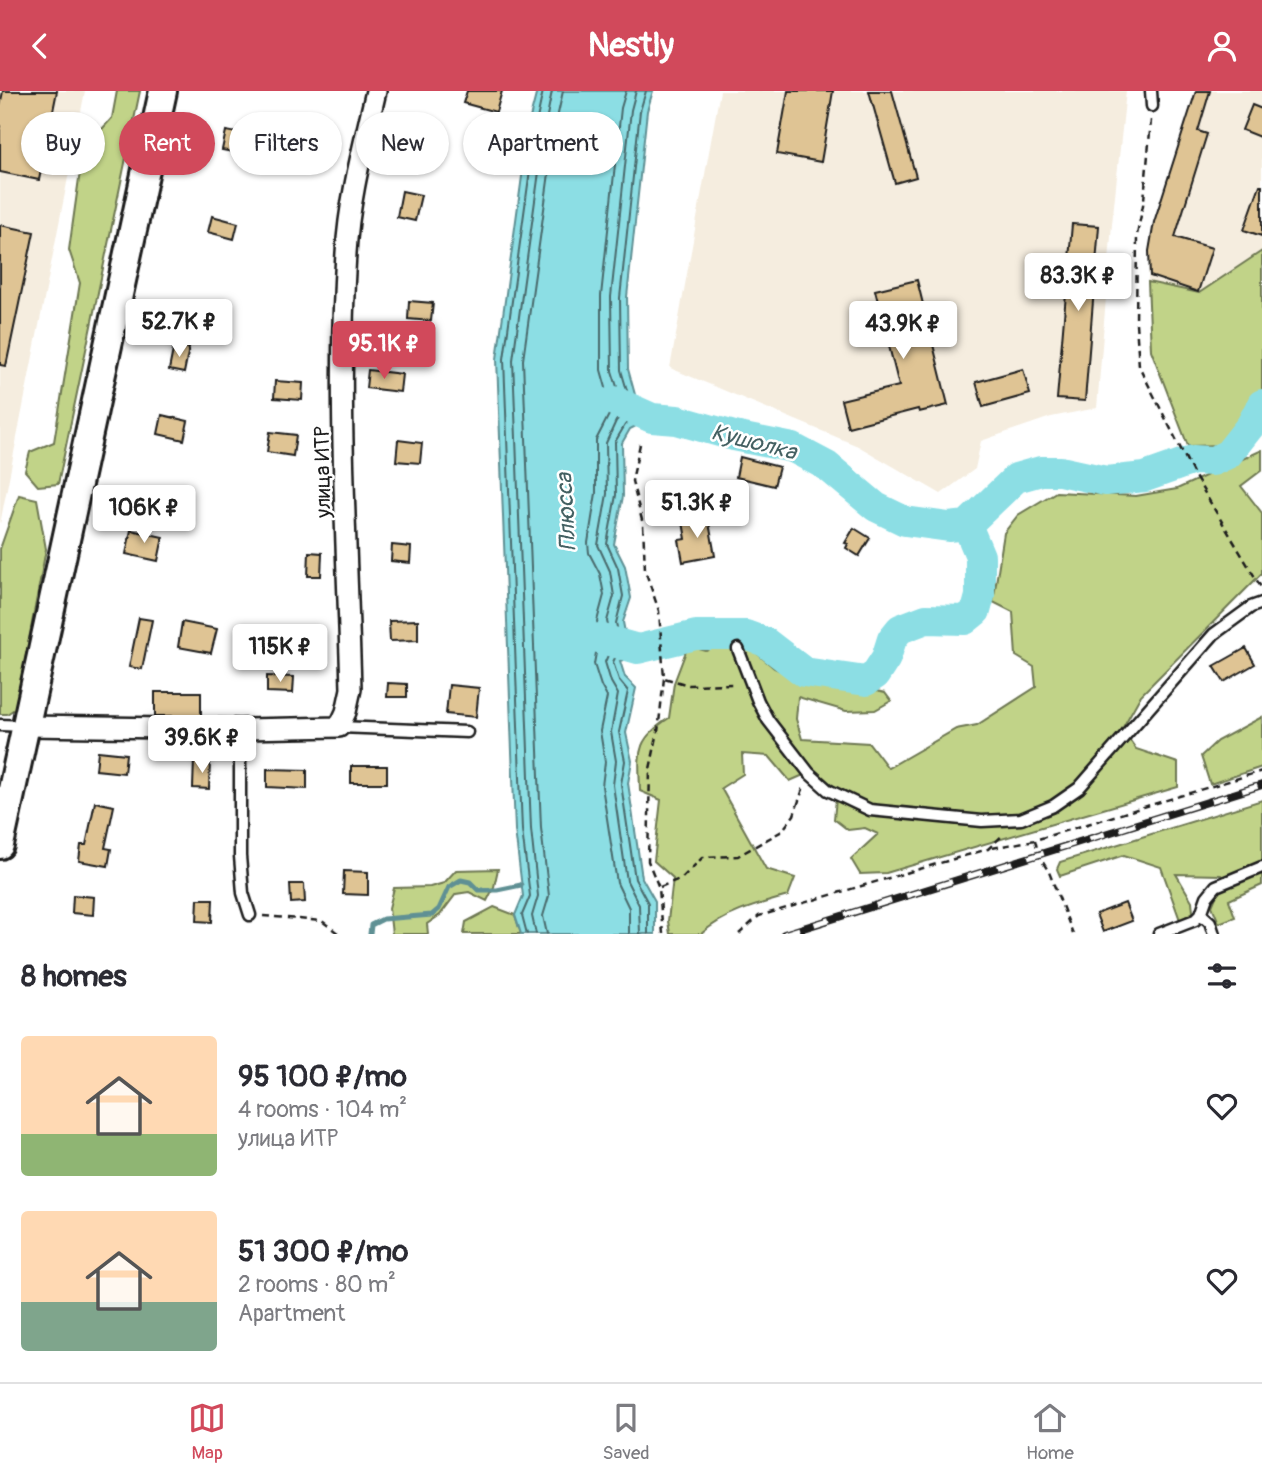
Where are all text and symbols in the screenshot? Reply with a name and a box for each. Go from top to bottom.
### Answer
text: Nestly [588,26,674,66]
icon: back [21,27,59,65]
icon: person [1203,27,1241,65]
chip: Buy [21,112,105,175]
chip: Rent [119,112,215,175]
chip: Filters [229,112,342,175]
chip: New [356,112,449,175]
chip: Apartment [463,112,623,175]
pin: 83.3K ₽ [1013,253,1143,313]
text: 83.3K ₽ [1041,261,1115,290]
pin: 52.7K ₽ [114,299,244,359]
pin: 43.9K ₽ [838,301,968,361]
text: 52.7K ₽ [141,307,217,336]
text: 43.9K ₽ [865,309,941,338]
pin: 95.1K ₽ [319,321,449,381]
text: 95.1K ₽ [348,329,420,358]
water label: Кушолка [709,417,801,467]
street label: улица ИТР [309,425,337,519]
water label: Плюсса [549,471,583,552]
pin: 51.3K ₽ [632,481,762,540]
pin: 106K ₽ [87,485,201,545]
text: 51.3K ₽ [661,488,733,517]
text: 106K ₽ [109,493,179,522]
pin: 115K ₽ [223,625,337,684]
text: 115K ₽ [248,632,312,661]
pin: 39.6K ₽ [137,715,267,775]
text: 39.6K ₽ [164,723,240,752]
icon: filters [1203,957,1241,995]
text: 8 homes [21,958,127,995]
text: 95 100 ₽/mo [238,1058,407,1095]
icon: home [77,1064,161,1148]
icon: heart [1203,1087,1241,1125]
text: 4 rooms · 104 m² [238,1095,407,1124]
text: улица ИТР [238,1124,338,1153]
text: 51 300 ₽/mo [238,1233,408,1270]
icon: home [77,1239,161,1323]
icon: heart [1203,1262,1241,1300]
text: 2 rooms · 80 m² [238,1270,396,1299]
text: Apartment [238,1299,345,1328]
tab: Map [188,1399,226,1465]
tab: Saved [602,1399,650,1465]
tab: Home [1026,1399,1074,1465]

